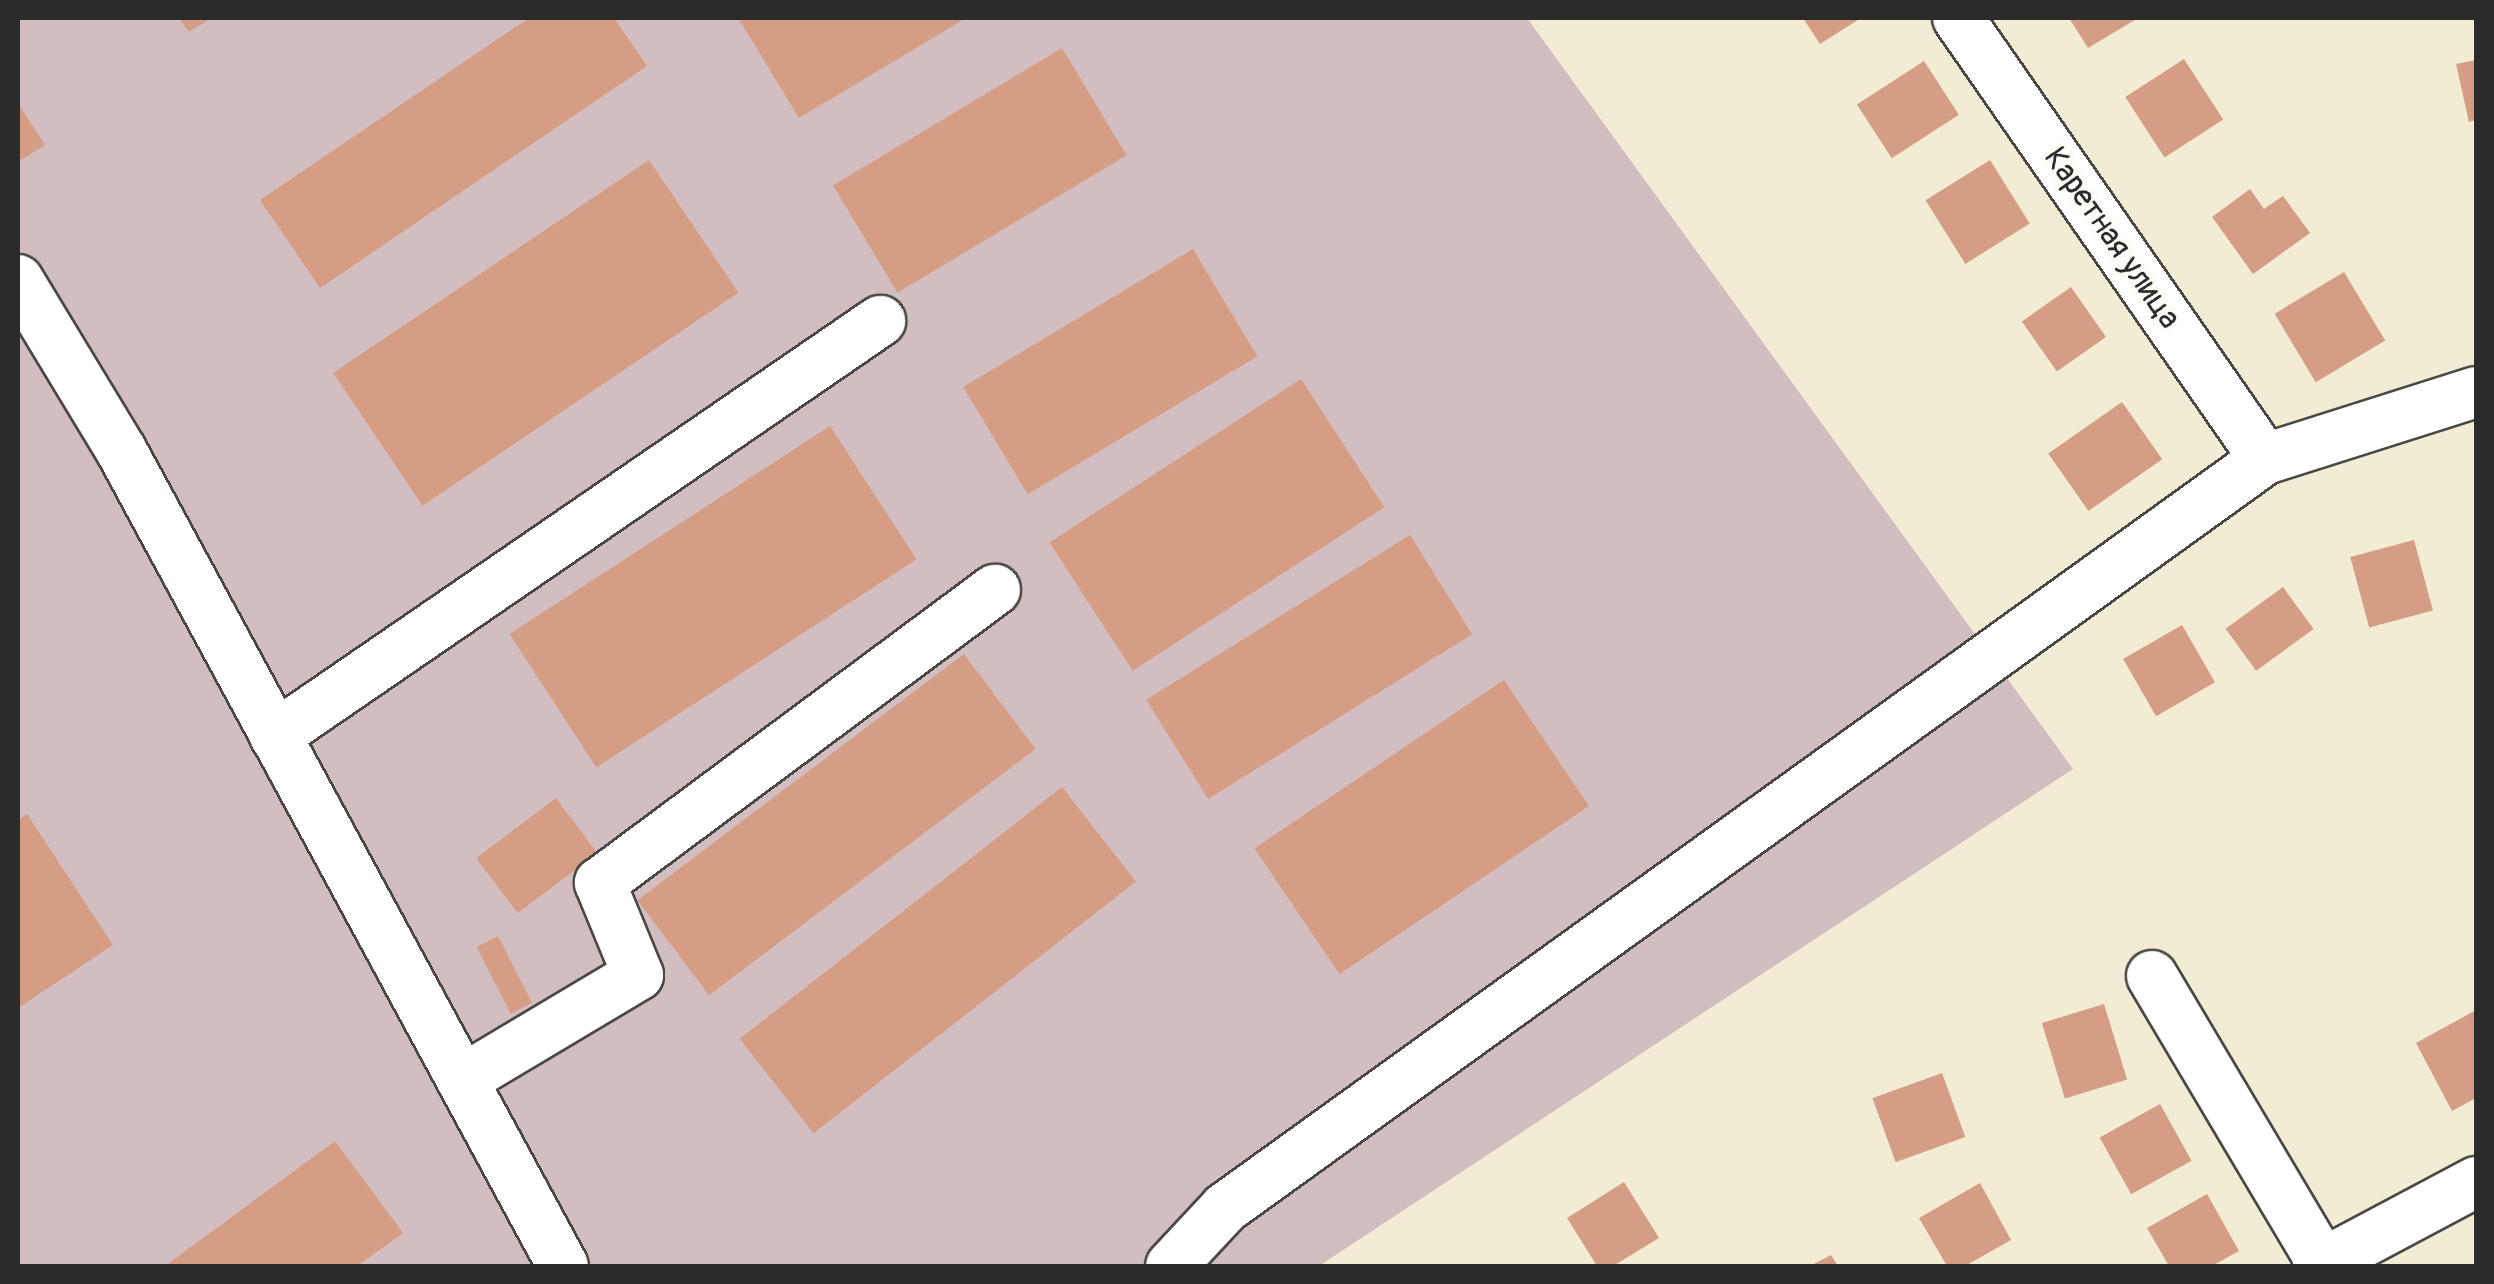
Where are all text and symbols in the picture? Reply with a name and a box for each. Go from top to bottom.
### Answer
street label: Каретная улица [2035,140,2189,336]

